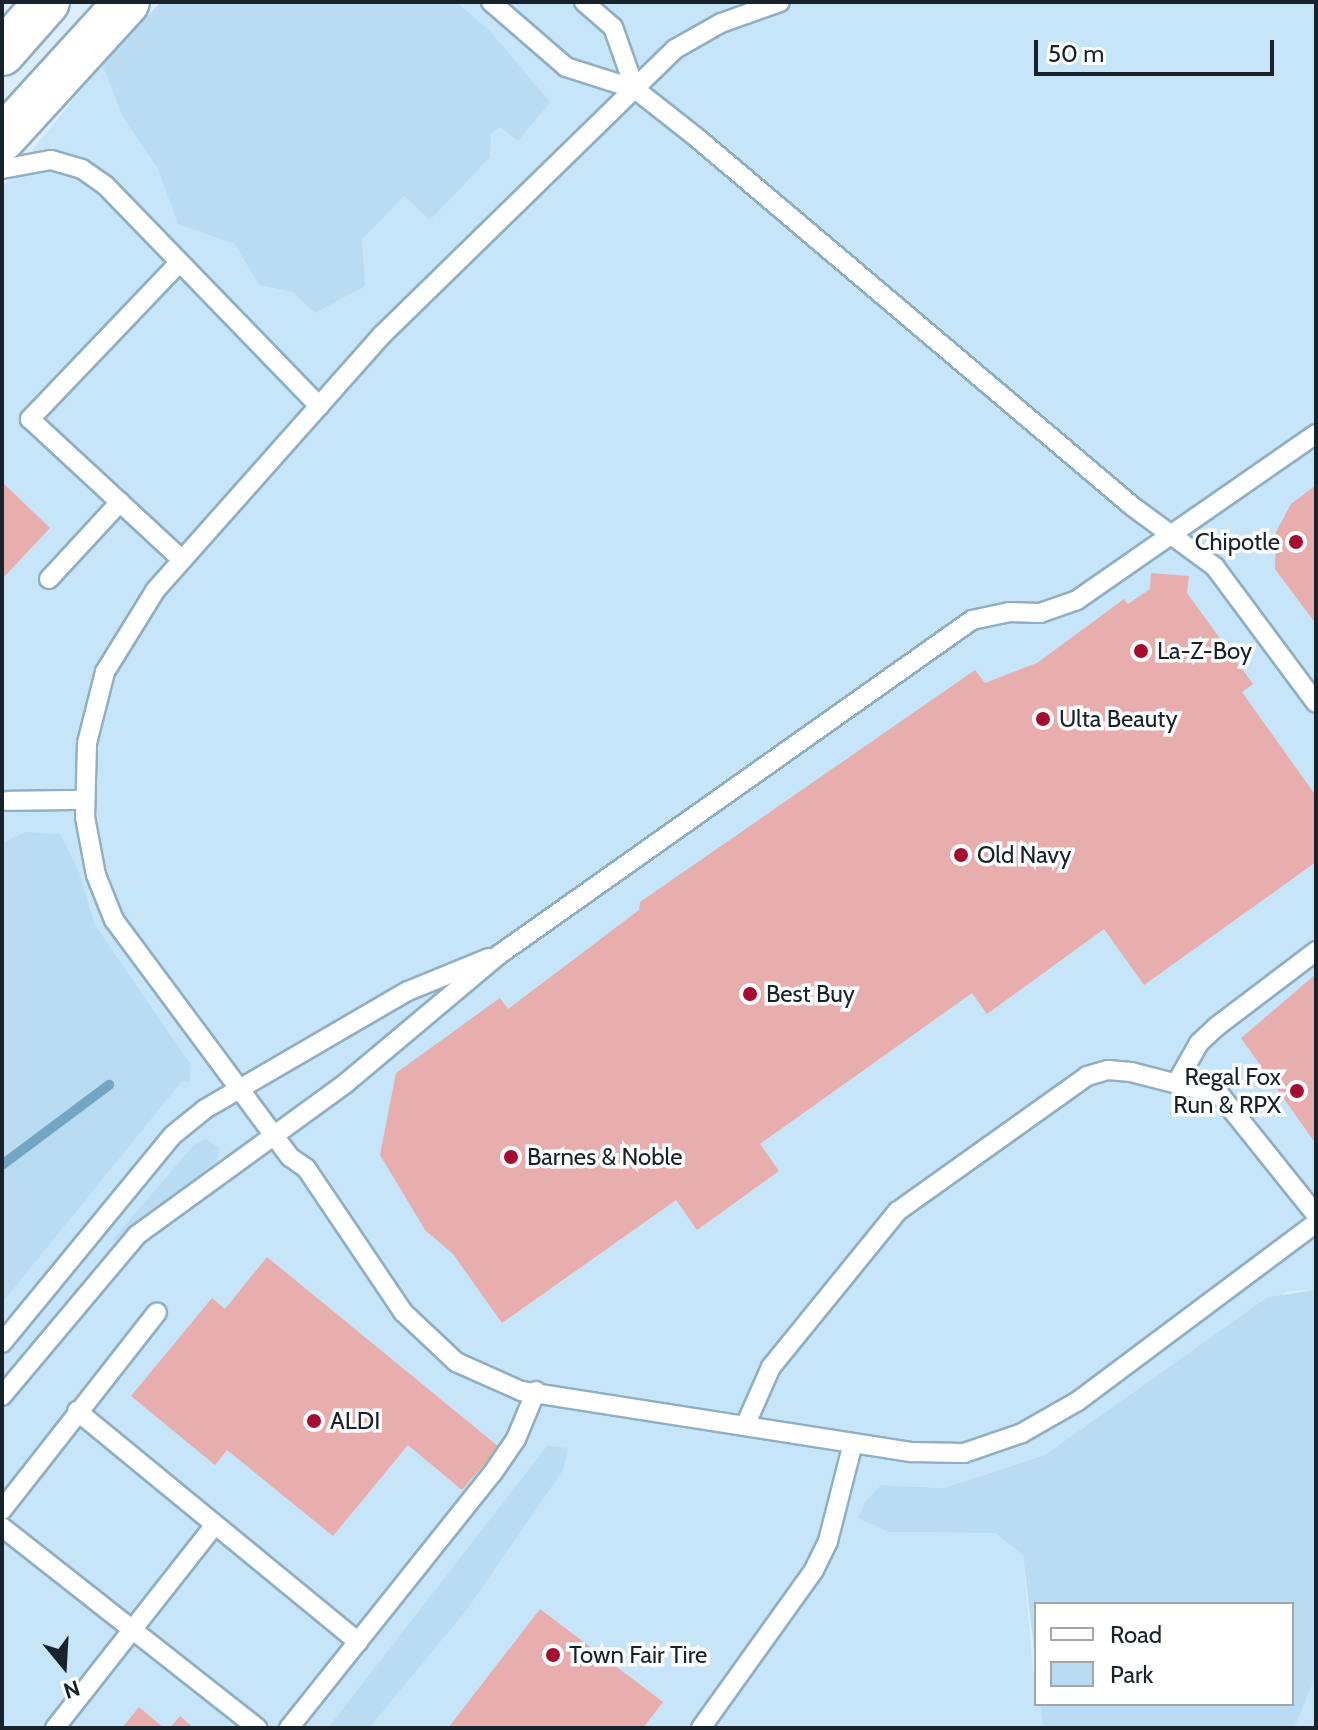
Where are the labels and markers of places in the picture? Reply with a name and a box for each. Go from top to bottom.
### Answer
place label: Chipotle [1195,528,1280,556]
marker: Chipotle [1287,533,1305,551]
place label: La-Z-Boy [1157,637,1252,665]
marker: La-Z-Boy [1132,642,1150,660]
place label: Ulta Beauty [1059,705,1178,733]
marker: Ulta Beauty [1034,710,1052,728]
place label: Old Navy [977,841,1071,869]
marker: Old Navy [952,846,970,864]
place label: Best Buy [766,980,855,1008]
marker: Best Buy [741,985,759,1003]
place label: Regal Fox Run & RPX [1173,1063,1281,1119]
marker: Regal Fox Run & RPX [1288,1082,1306,1100]
place label: Barnes & Noble [527,1143,682,1171]
marker: Barnes & Noble [502,1148,520,1166]
place label: ALDI [330,1407,380,1435]
marker: ALDI [305,1412,323,1430]
place label: Town Fair Tire [569,1641,707,1669]
marker: Town Fair Tire [544,1646,562,1664]

